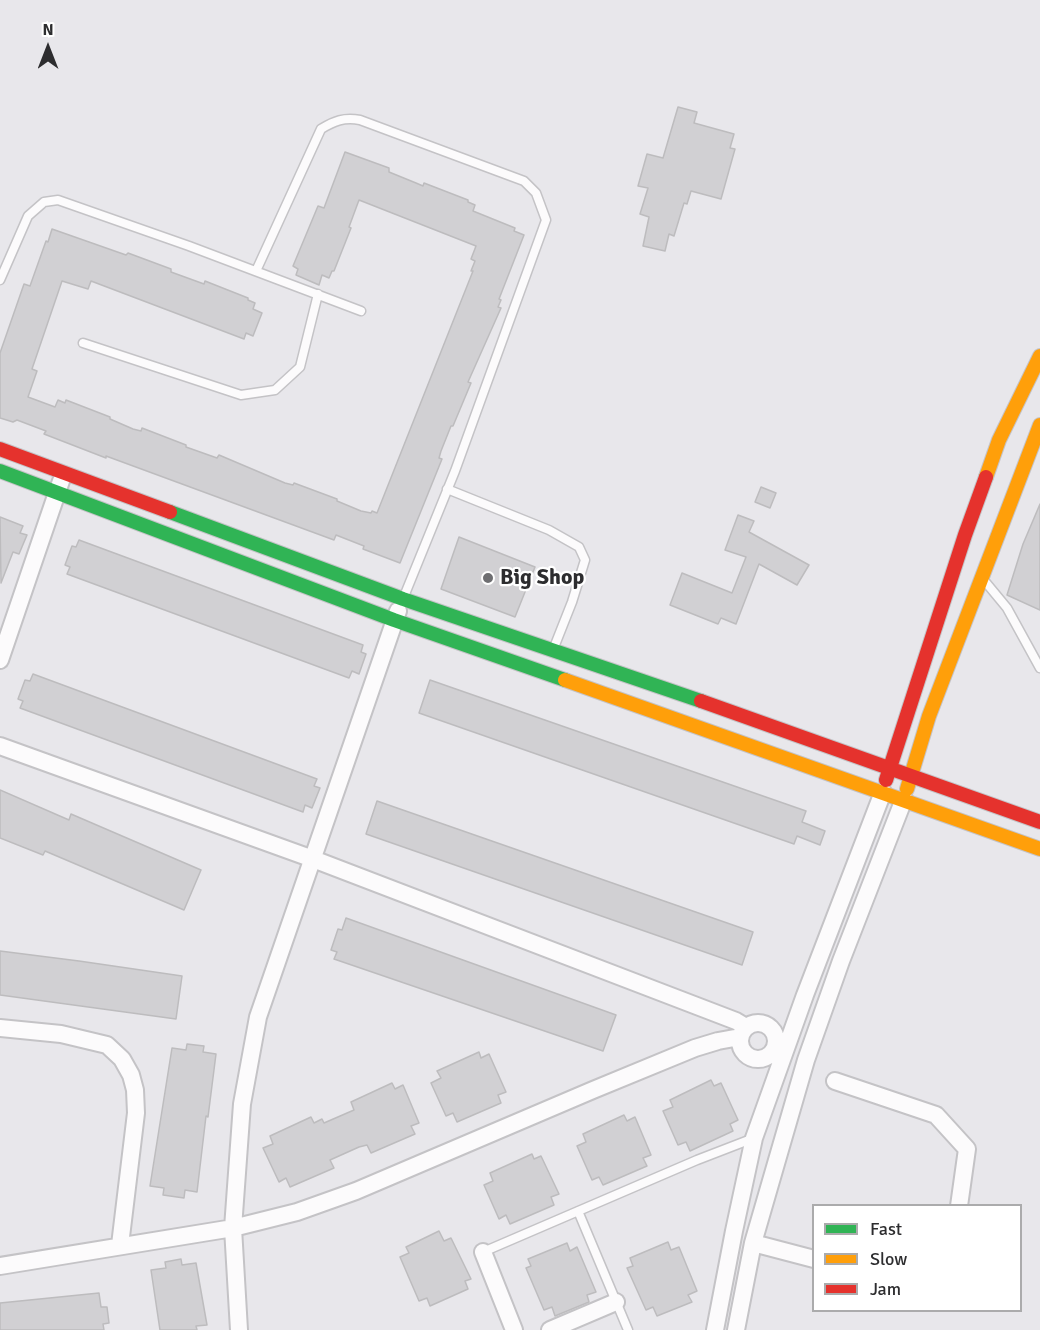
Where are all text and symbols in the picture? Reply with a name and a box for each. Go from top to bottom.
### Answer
north arrow [18,18,78,78]
text: N [42,20,54,40]
place label: Big Shop [500,565,584,591]
marker: Big Shop [481,571,495,585]
legend [812,1204,1022,1312]
text: Fast [870,1218,902,1240]
text: Slow [870,1248,907,1270]
text: Jam [870,1278,901,1300]

